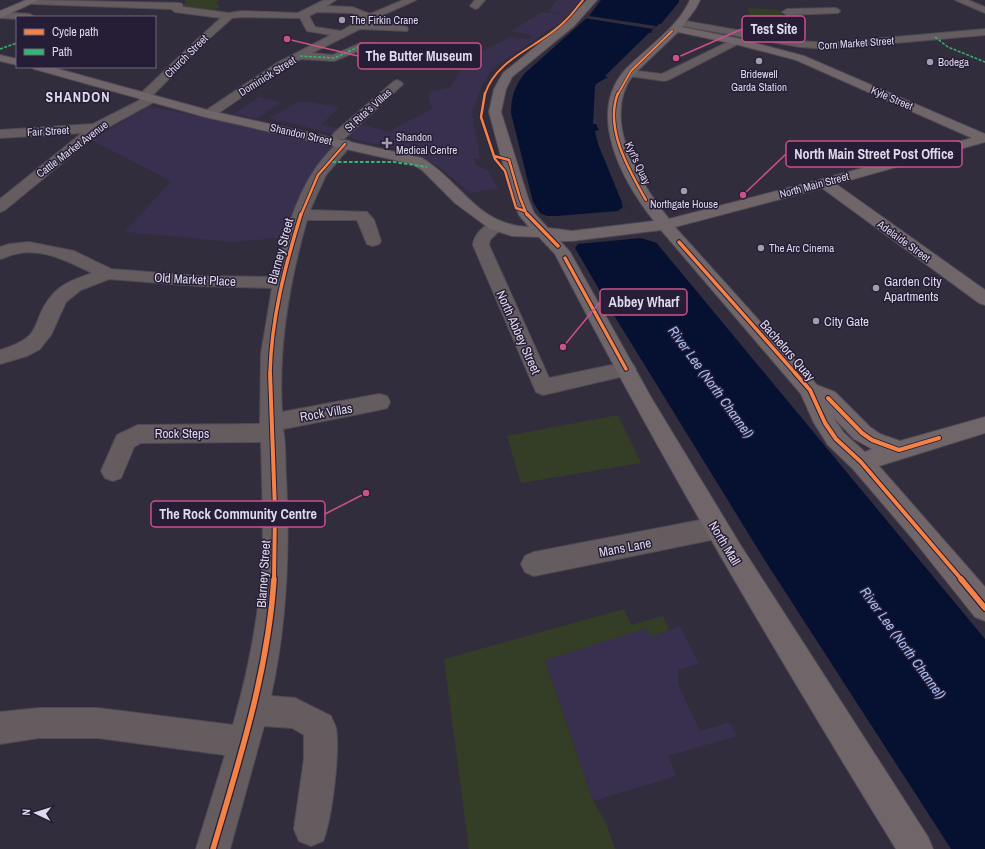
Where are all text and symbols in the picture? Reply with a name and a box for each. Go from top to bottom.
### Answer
place label: The Firkin Crane [350,13,418,27]
marker: The Firkin Crane [337,15,347,25]
legend [16,16,156,68]
callout: Test Site [742,16,805,42]
text: Test Site [750,20,798,38]
text: Cycle path [52,24,99,40]
street label: Church Street [161,31,211,81]
street label: Corn Market Street [818,33,895,53]
callout: The Butter Museum [358,43,481,69]
text: Path [52,44,72,60]
text: The Butter Museum [365,47,473,65]
street label: Dominick Street [236,53,299,99]
place label: Bodega [938,55,969,69]
marker: Bridewell Garda Station [754,56,764,66]
marker: Bodega [925,57,935,67]
place label: Bridewell Garda Station [731,67,787,94]
street label: Kyle Street [869,83,915,113]
street label: St Rita's Villas [342,85,395,135]
district label: SHANDON [45,88,111,106]
street label: Cattle Market Avenue [33,118,111,180]
street label: Shandon Street [269,120,334,148]
street label: Fair Street [27,123,70,139]
place label: Shandon Medical Centre [396,130,457,157]
marker: Shandon Medical Centre [381,137,393,149]
street label: Kyrl's Quay [622,139,654,187]
callout: North Main Street Post Office [786,141,962,167]
text: North Main Street Post Office [794,145,954,163]
street label: North Main Street [778,169,851,201]
marker: Northgate House [679,186,689,196]
place label: Northgate House [650,197,718,211]
street label: Blarney Street [264,216,297,286]
street label: Adelaide Street [874,216,934,265]
place label: The Arc Cinema [769,241,834,255]
marker: The Arc Cinema [756,243,766,253]
street label: Old Market Place [154,269,236,290]
place label: Garden City Apartments [883,273,942,305]
marker: Garden City Apartments [871,283,881,293]
street label: North Abbey Street [492,288,545,377]
callout: Abbey Wharf [600,289,687,315]
text: Abbey Wharf [609,293,680,311]
place label: City Gate [824,313,869,330]
street label: Bachelors Quay [756,316,819,385]
marker: City Gate [811,316,821,326]
water label: River Lee (North Channel) [664,322,758,442]
street label: Rock Villas [298,400,354,425]
street label: Rock Steps [155,425,209,442]
callout: The Rock Community Centre [151,501,325,527]
text: The Rock Community Centre [159,505,317,523]
street label: North Mall [705,518,744,568]
street label: Mans Lane [598,534,653,561]
street label: Blarney Street [253,540,274,608]
water label: River Lee (North Channel) [856,583,950,703]
north arrow [16,793,56,833]
text: N [19,809,33,816]

